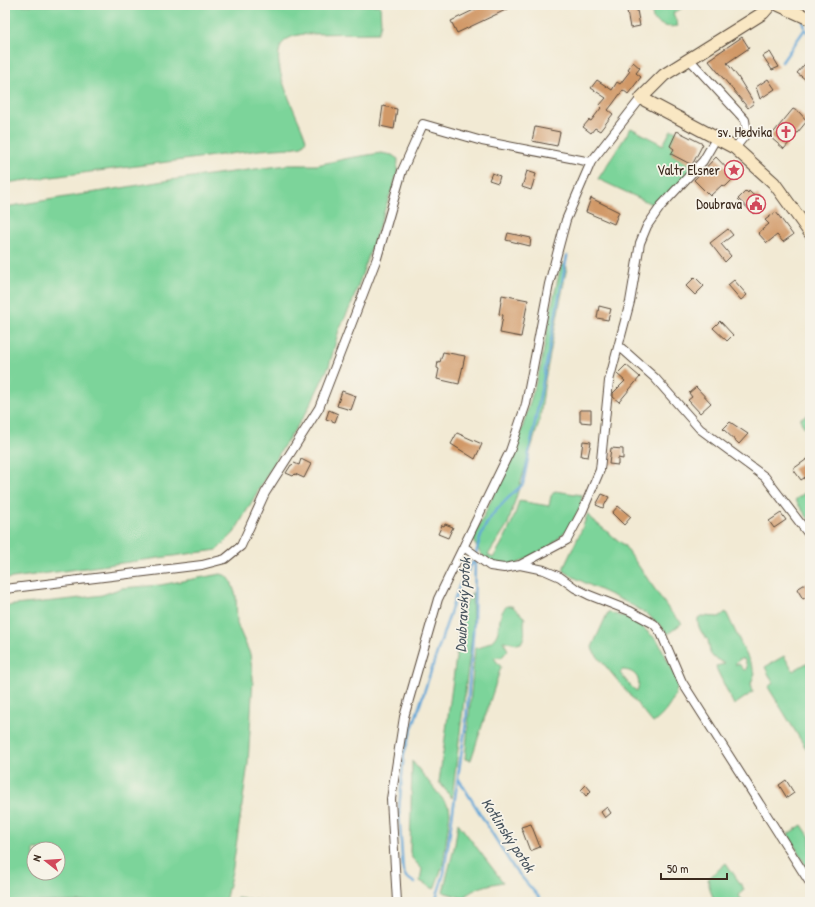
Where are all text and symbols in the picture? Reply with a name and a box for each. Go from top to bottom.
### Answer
church icon: sv. Hedvika [775,121,797,143]
place label: sv. Hedvika [717,122,773,141]
place icon: Valtr Elsner [723,159,745,181]
place label: Valtr Elsner [657,160,721,179]
public building icon: Doubrava [745,193,767,215]
place label: Doubrava [696,194,742,213]
water label: Doubravský potok [450,555,476,653]
water label: Kotlinský potok [477,793,541,878]
north arrow [26,841,66,881]
text: N [29,853,44,863]
scale bar [661,855,727,881]
text: 50 m [667,860,688,877]

